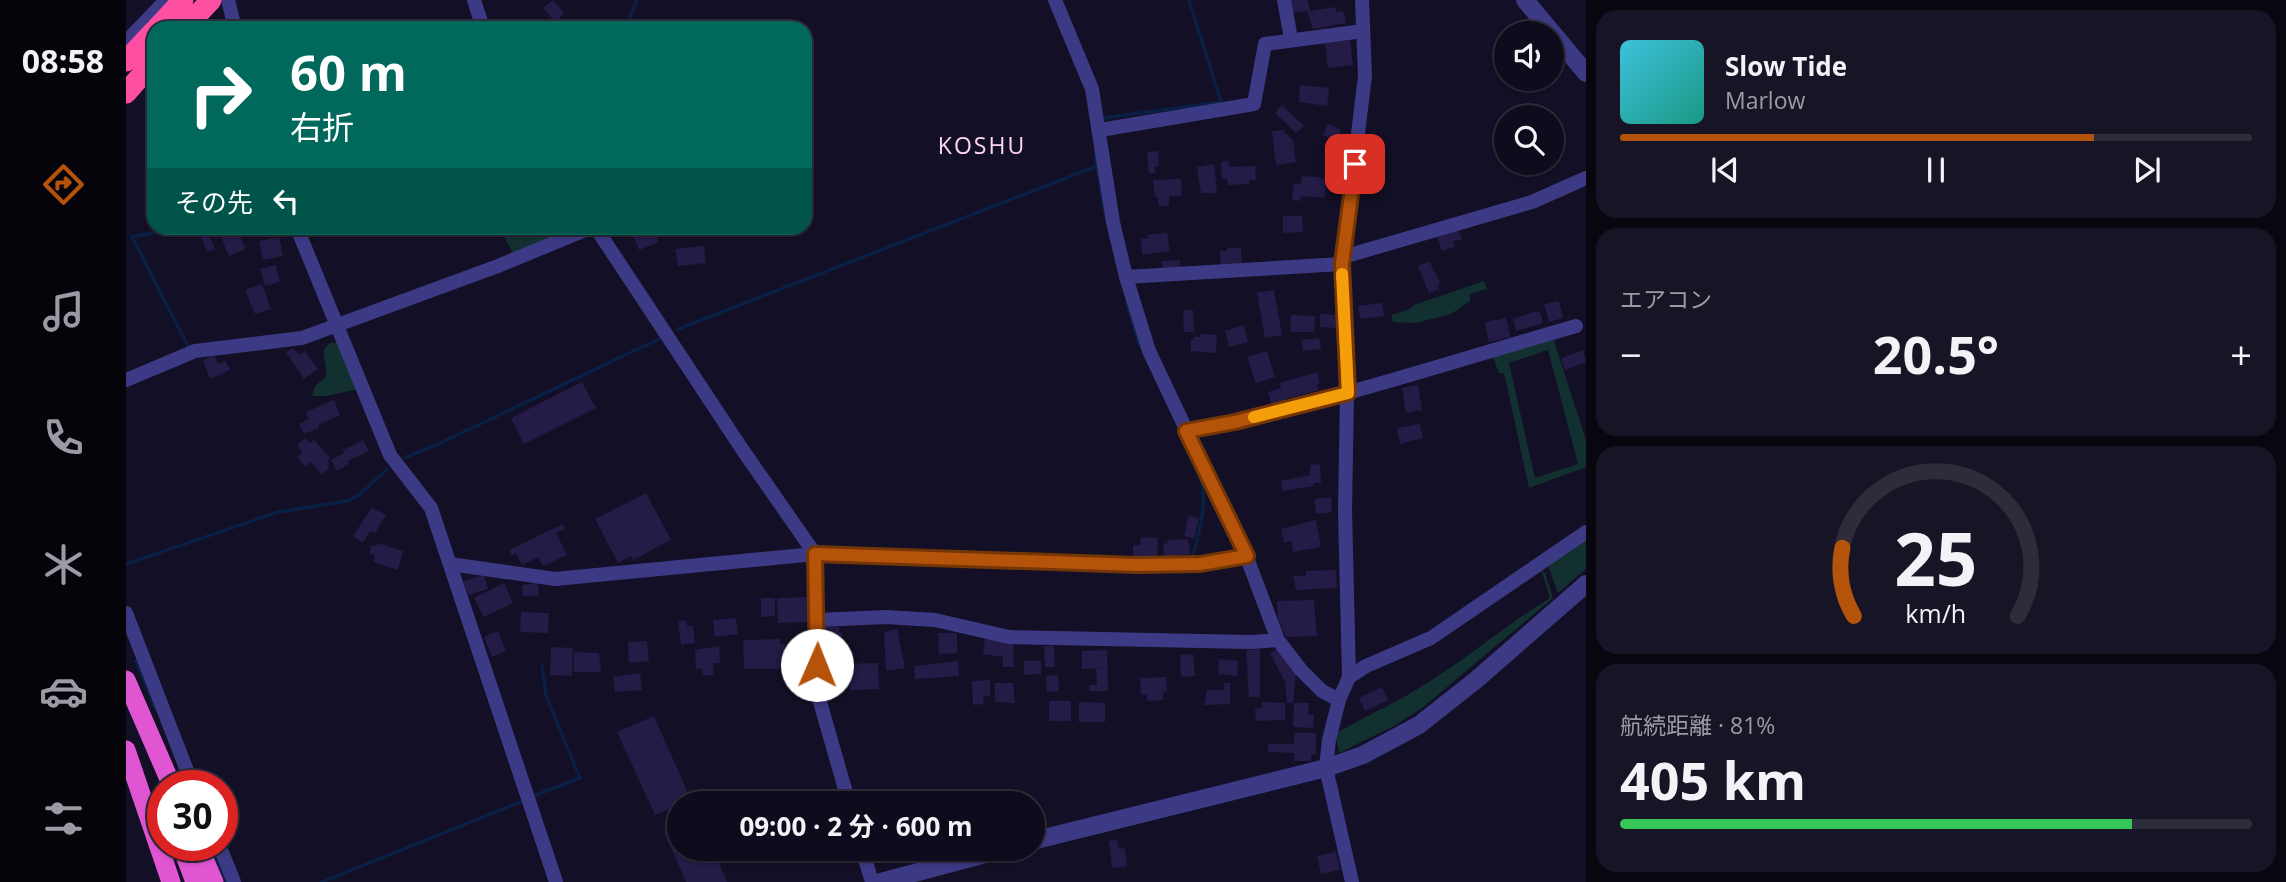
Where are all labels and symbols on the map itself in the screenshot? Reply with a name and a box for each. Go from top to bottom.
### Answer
district label: KOSHU [938,129,1026,161]
pin [1325,134,1385,194]
position arrow [780,628,854,702]
speed limit sign: 30 [147,770,238,861]

